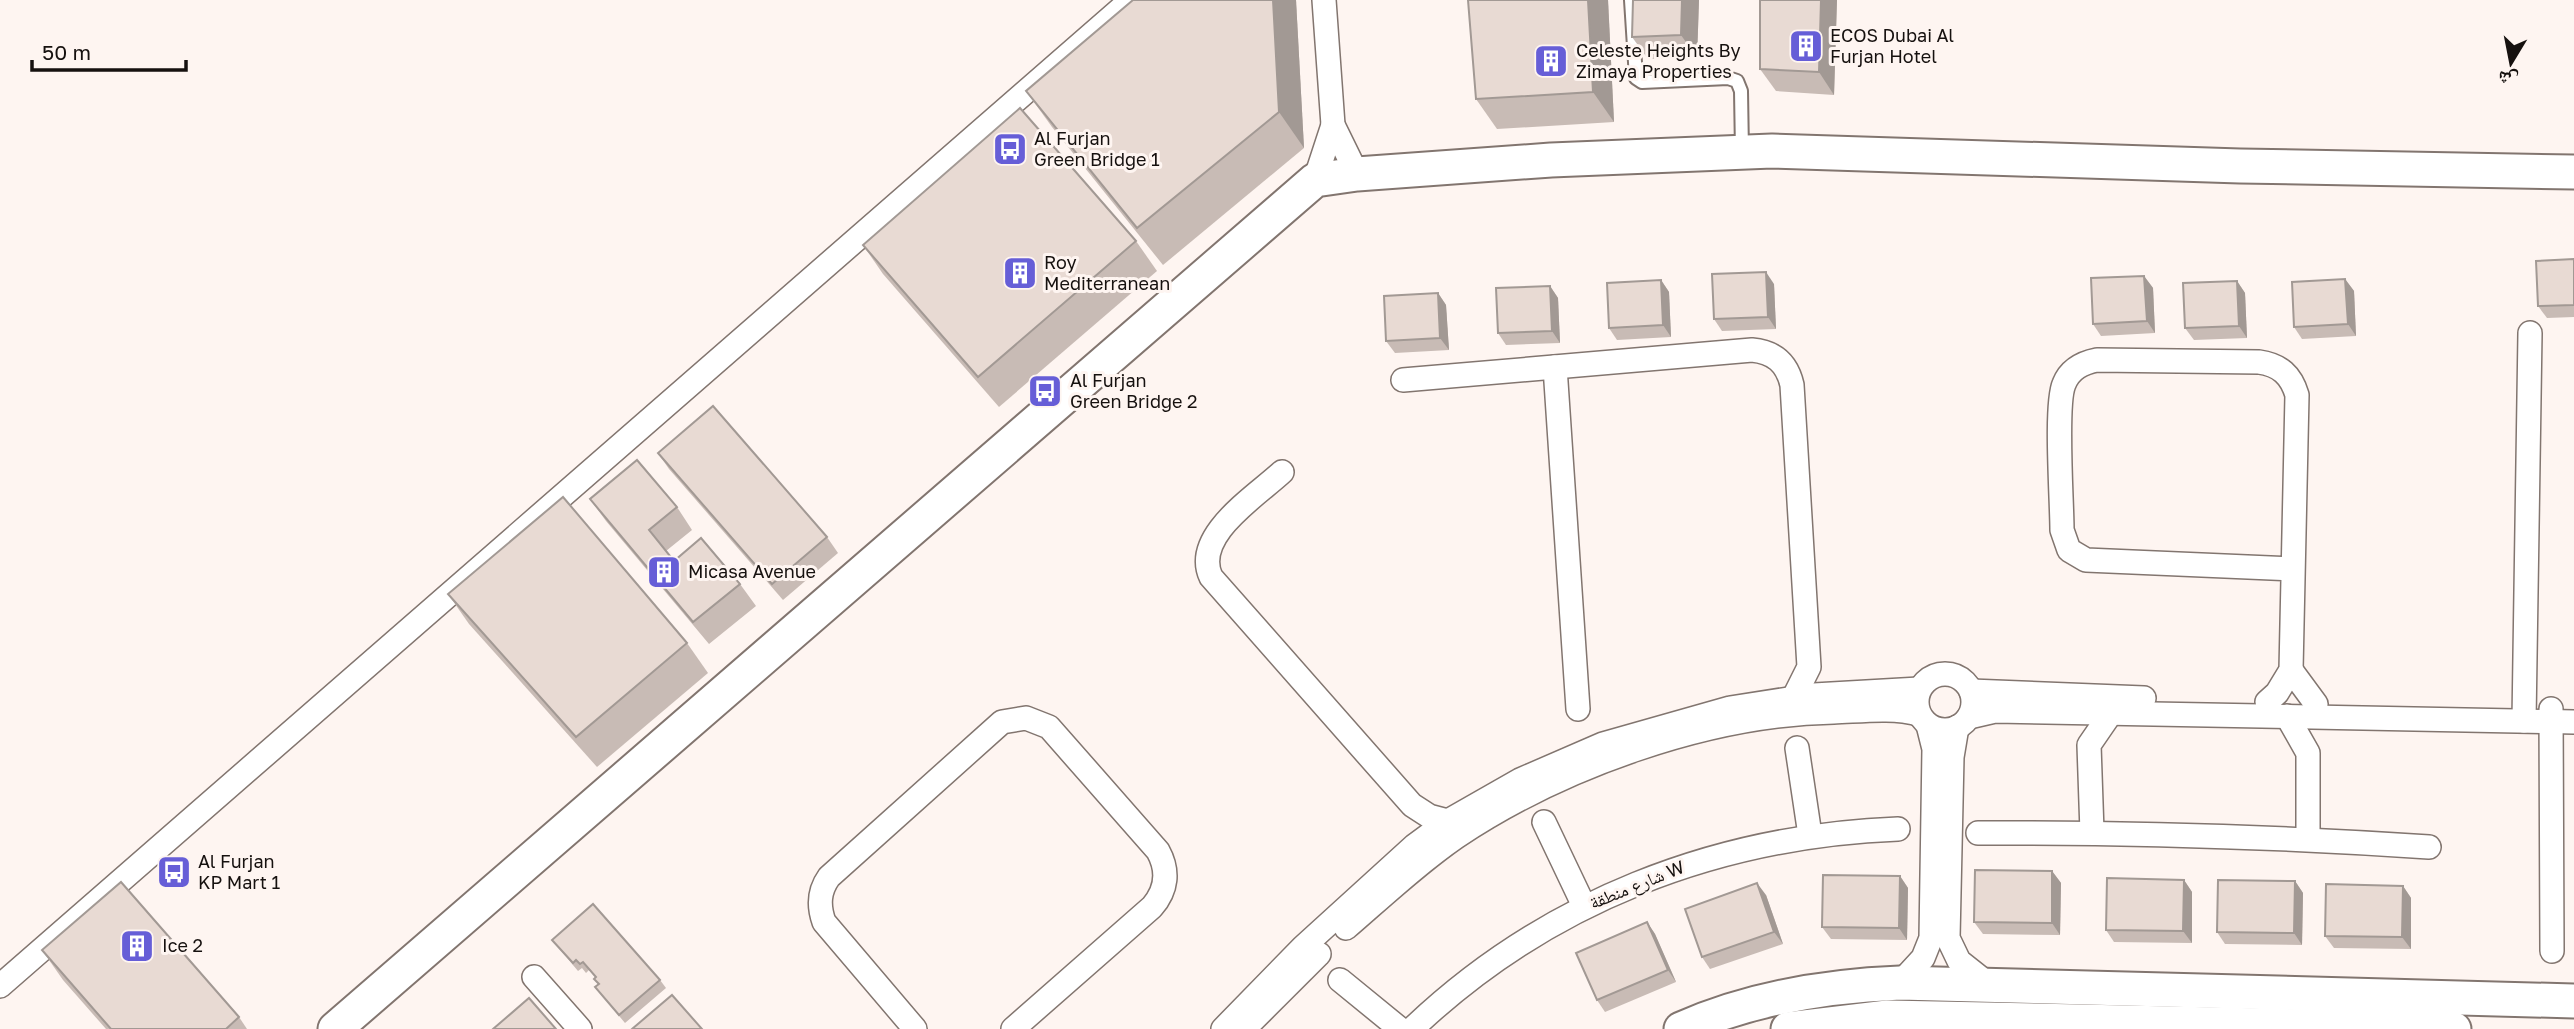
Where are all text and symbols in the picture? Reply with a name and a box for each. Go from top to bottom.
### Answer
place label: ECOS Dubai Al Furjan Hotel [1830,24,1954,67]
building icon: ECOS Dubai Al Furjan Hotel [1787,27,1825,65]
scale bar [32,28,186,72]
north arrow [2476,28,2546,98]
text: 50 m [42,39,91,65]
place label: Celeste Heights By Zimaya Properties [1576,39,1740,82]
building icon: Celeste Heights By Zimaya Properties [1532,42,1570,80]
text: ش [2496,66,2520,93]
place label: Al Furjan Green Bridge 1 [1034,127,1160,170]
bus stop icon: Al Furjan Green Bridge 1 [991,130,1029,168]
place label: Roy Mediterranean [1044,251,1170,294]
building icon: Roy Mediterranean [1001,254,1039,292]
place label: Al Furjan Green Bridge 2 [1070,369,1197,412]
bus stop icon: Al Furjan Green Bridge 2 [1026,372,1064,410]
building icon: Micasa Avenue [645,553,683,591]
place label: Micasa Avenue [688,560,816,582]
place label: Al Furjan KP Mart 1 [198,850,280,893]
bus stop icon: Al Furjan KP Mart 1 [155,853,193,891]
street label: شارع منطقة W [1586,855,1688,914]
building icon: Ice 2 [118,927,156,965]
place label: Ice 2 [162,934,203,956]

